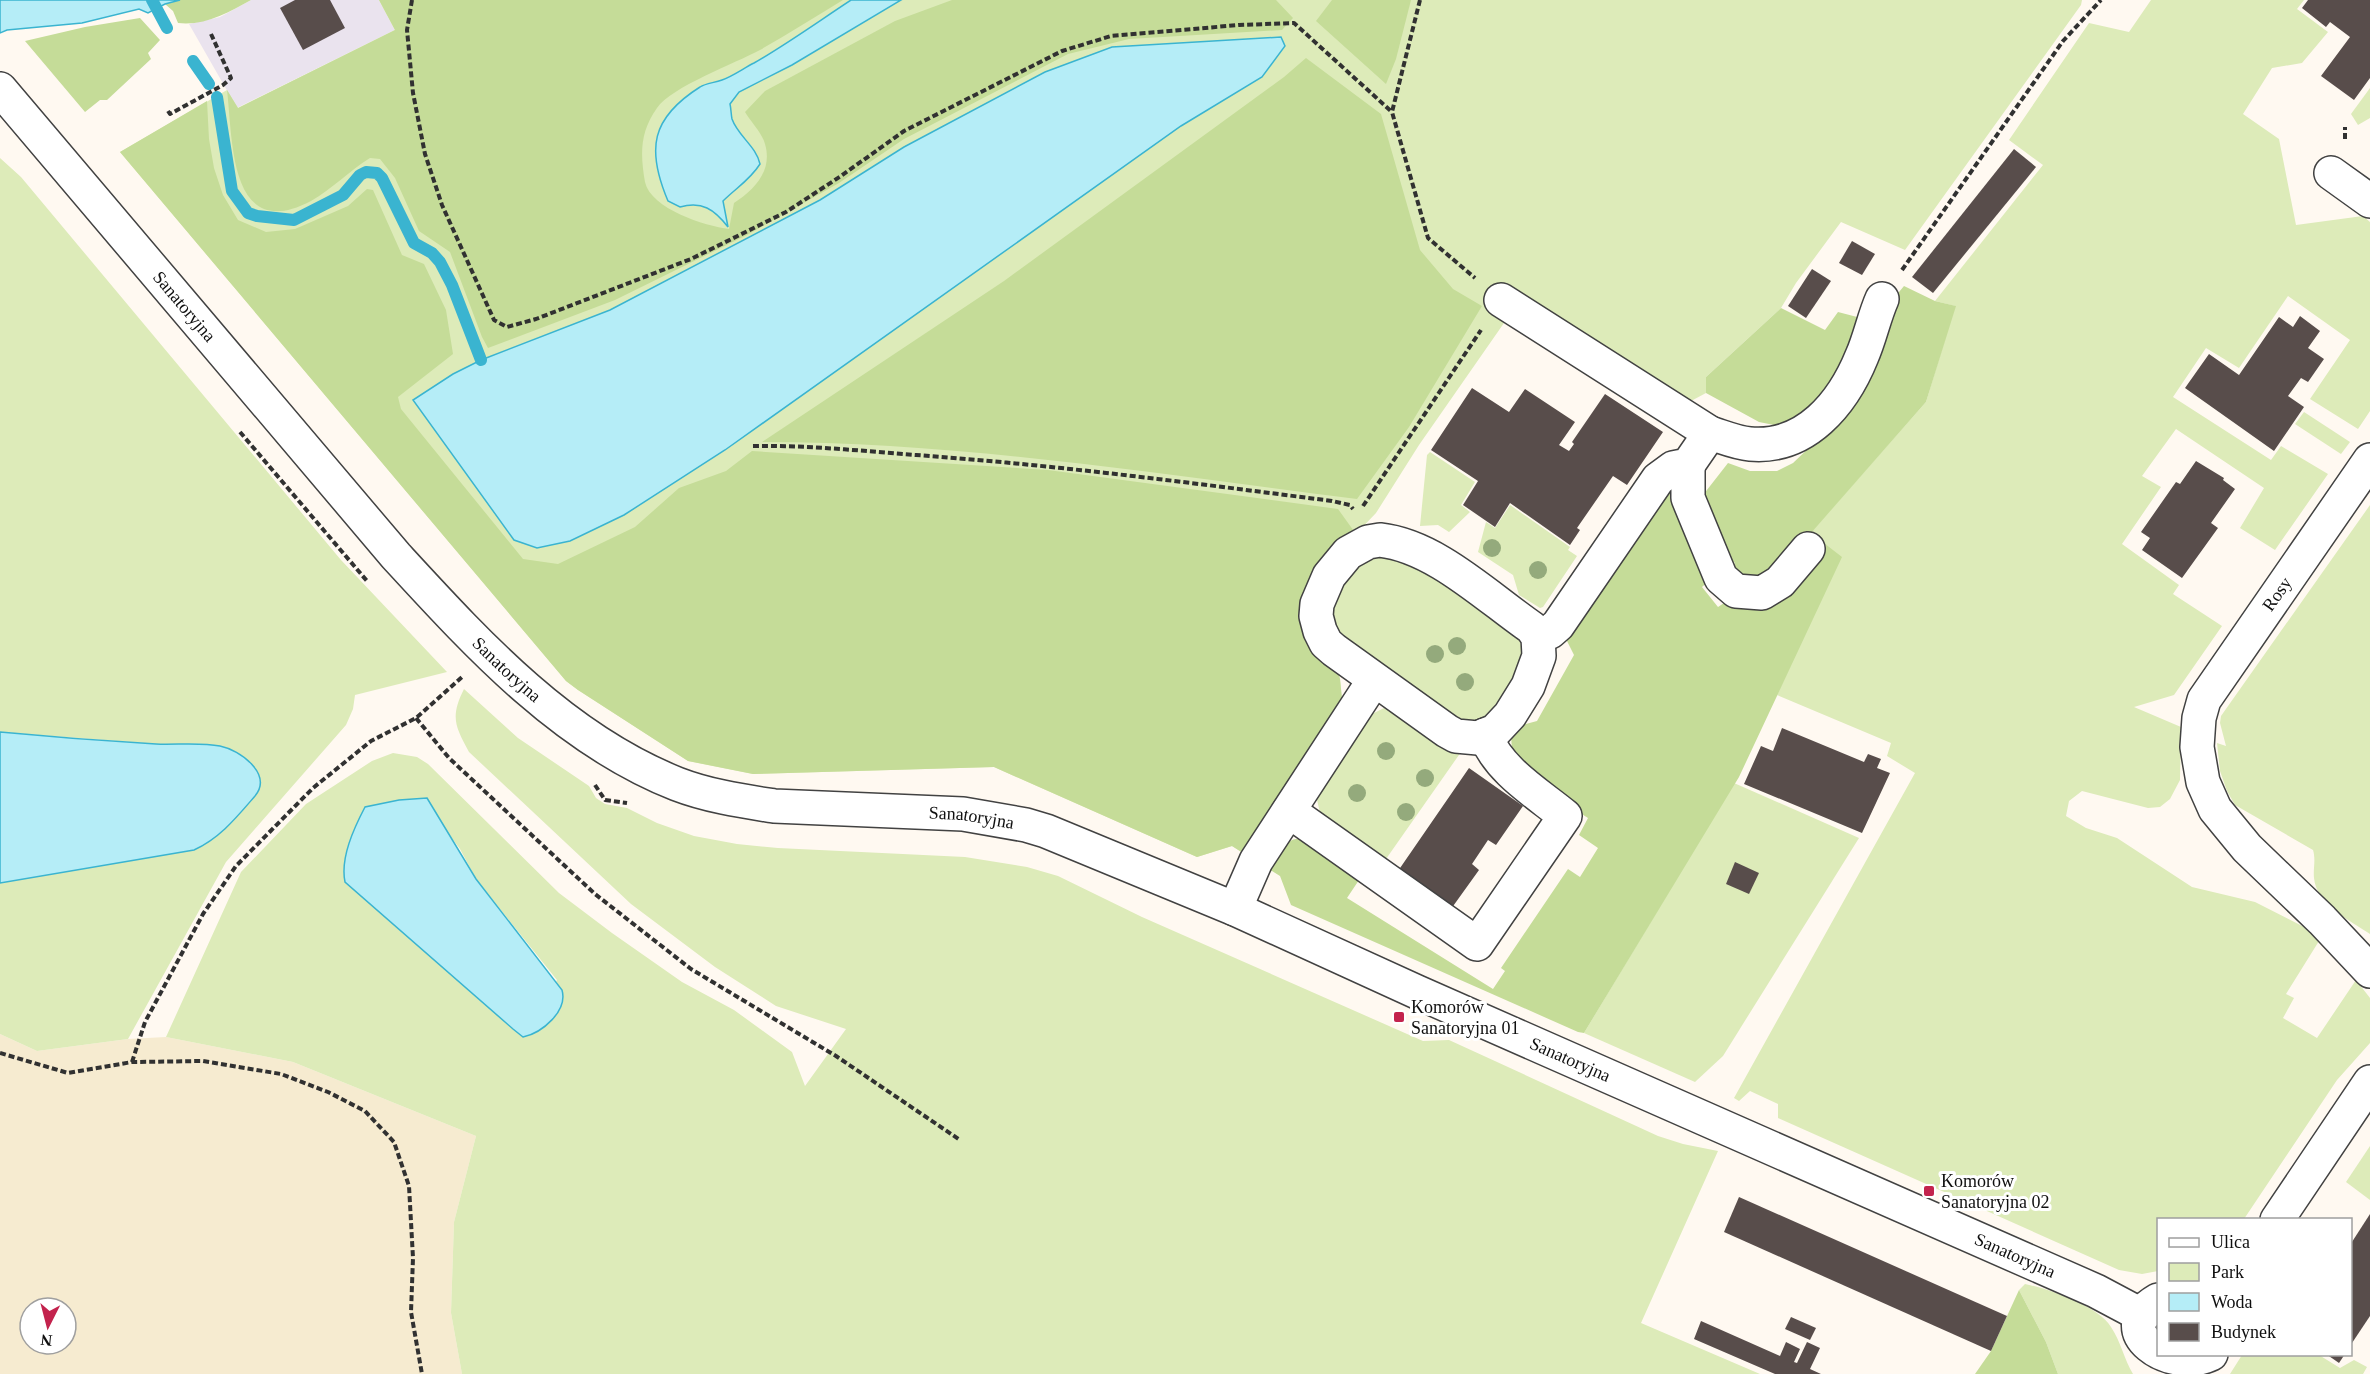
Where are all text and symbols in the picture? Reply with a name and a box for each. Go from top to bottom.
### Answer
street label: Sanatoryjna [149,267,220,346]
street label: Rosy [2258,573,2296,615]
street label: Sanatoryjna [468,633,545,706]
street label: Sanatoryjna [928,803,1016,833]
place label: Komorów Sanatoryjna 01 [1411,997,1519,1038]
marker: Komorów Sanatoryjna 01 [1392,1010,1406,1024]
street label: Sanatoryjna [1527,1033,1614,1086]
place label: Komorów Sanatoryjna 02 [1941,1171,2049,1212]
marker: Komorów Sanatoryjna 02 [1922,1184,1936,1198]
legend [2157,1218,2352,1356]
street label: Sanatoryjna [1972,1229,2058,1282]
text: Ulica [2211,1232,2250,1252]
text: Park [2211,1262,2244,1282]
text: Woda [2211,1292,2253,1312]
north arrow [18,1296,78,1356]
text: Budynek [2211,1322,2276,1342]
text: N [39,1331,53,1349]

